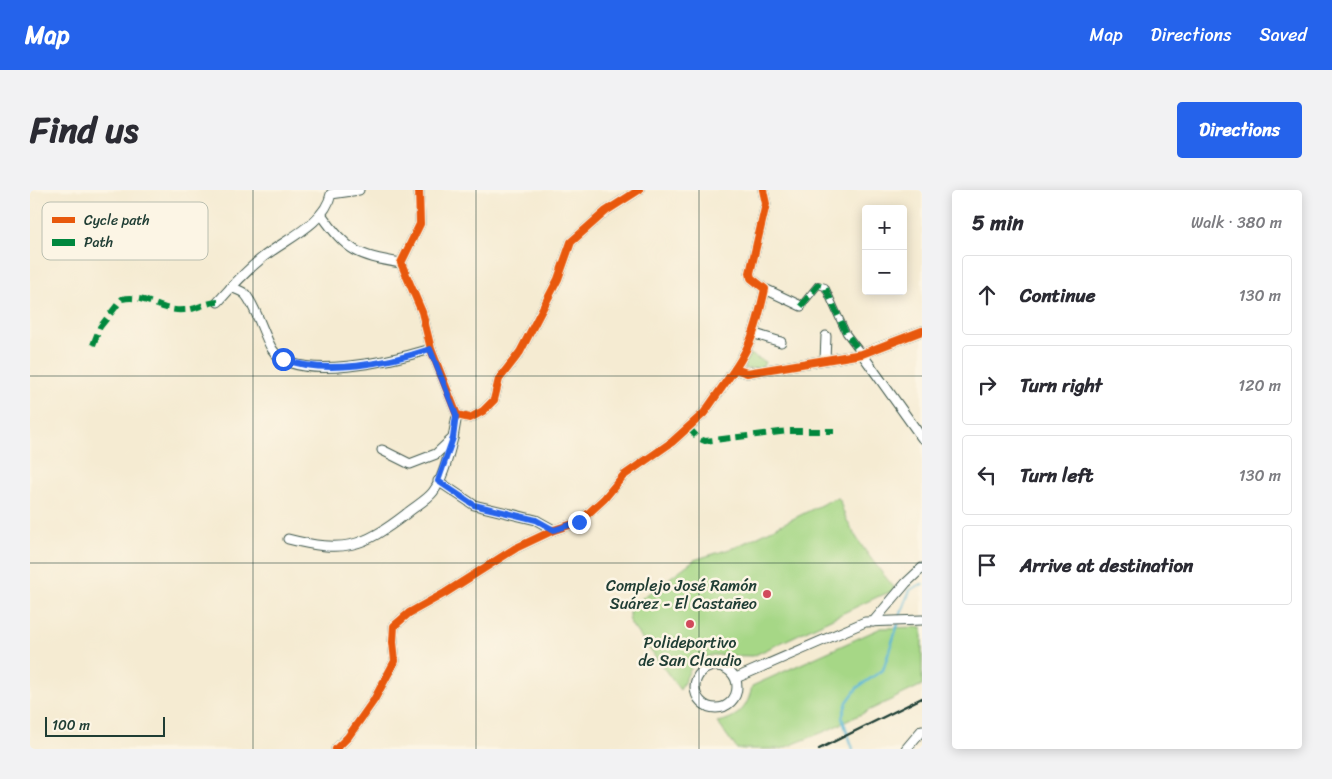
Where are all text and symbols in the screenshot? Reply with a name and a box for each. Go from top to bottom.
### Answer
text: Map [25,14,69,56]
text: Map [1090,19,1123,51]
text: Directions [1151,19,1232,51]
text: Saved [1260,19,1307,51]
text: Find us [30,99,138,161]
button: Directions [1177,102,1302,158]
legend [42,202,208,260]
text: 5 min [972,204,1024,242]
map controls [862,205,907,295]
button: + [862,205,907,250]
text: Cycle path [84,208,150,233]
text: Walk · 380 m [1191,208,1282,237]
text: Path [84,230,113,255]
button: − [862,250,907,295]
text: Continue [1020,279,1096,312]
icon: ahead [973,281,1001,309]
text: 130 m [1239,281,1281,310]
route start [272,348,295,371]
text: Turn right [1020,369,1102,402]
icon: right [973,371,1001,399]
text: 120 m [1238,371,1281,400]
text: Turn left [1020,459,1093,492]
icon: left [973,461,1001,489]
text: 130 m [1239,461,1281,490]
route end [568,511,591,534]
text: Arrive at destination [1020,549,1193,582]
icon: arrive [973,551,1001,579]
place label: Complejo José Ramón Suárez - El Castañeo [606,571,757,618]
marker: Complejo José Ramón Suárez - El Castañeo [761,588,773,600]
marker: Polideportivo de San Claudio [684,618,696,630]
place label: Polideportivo de San Claudio [638,628,742,675]
text: 100 m [52,713,90,738]
scale bar [45,714,165,737]

